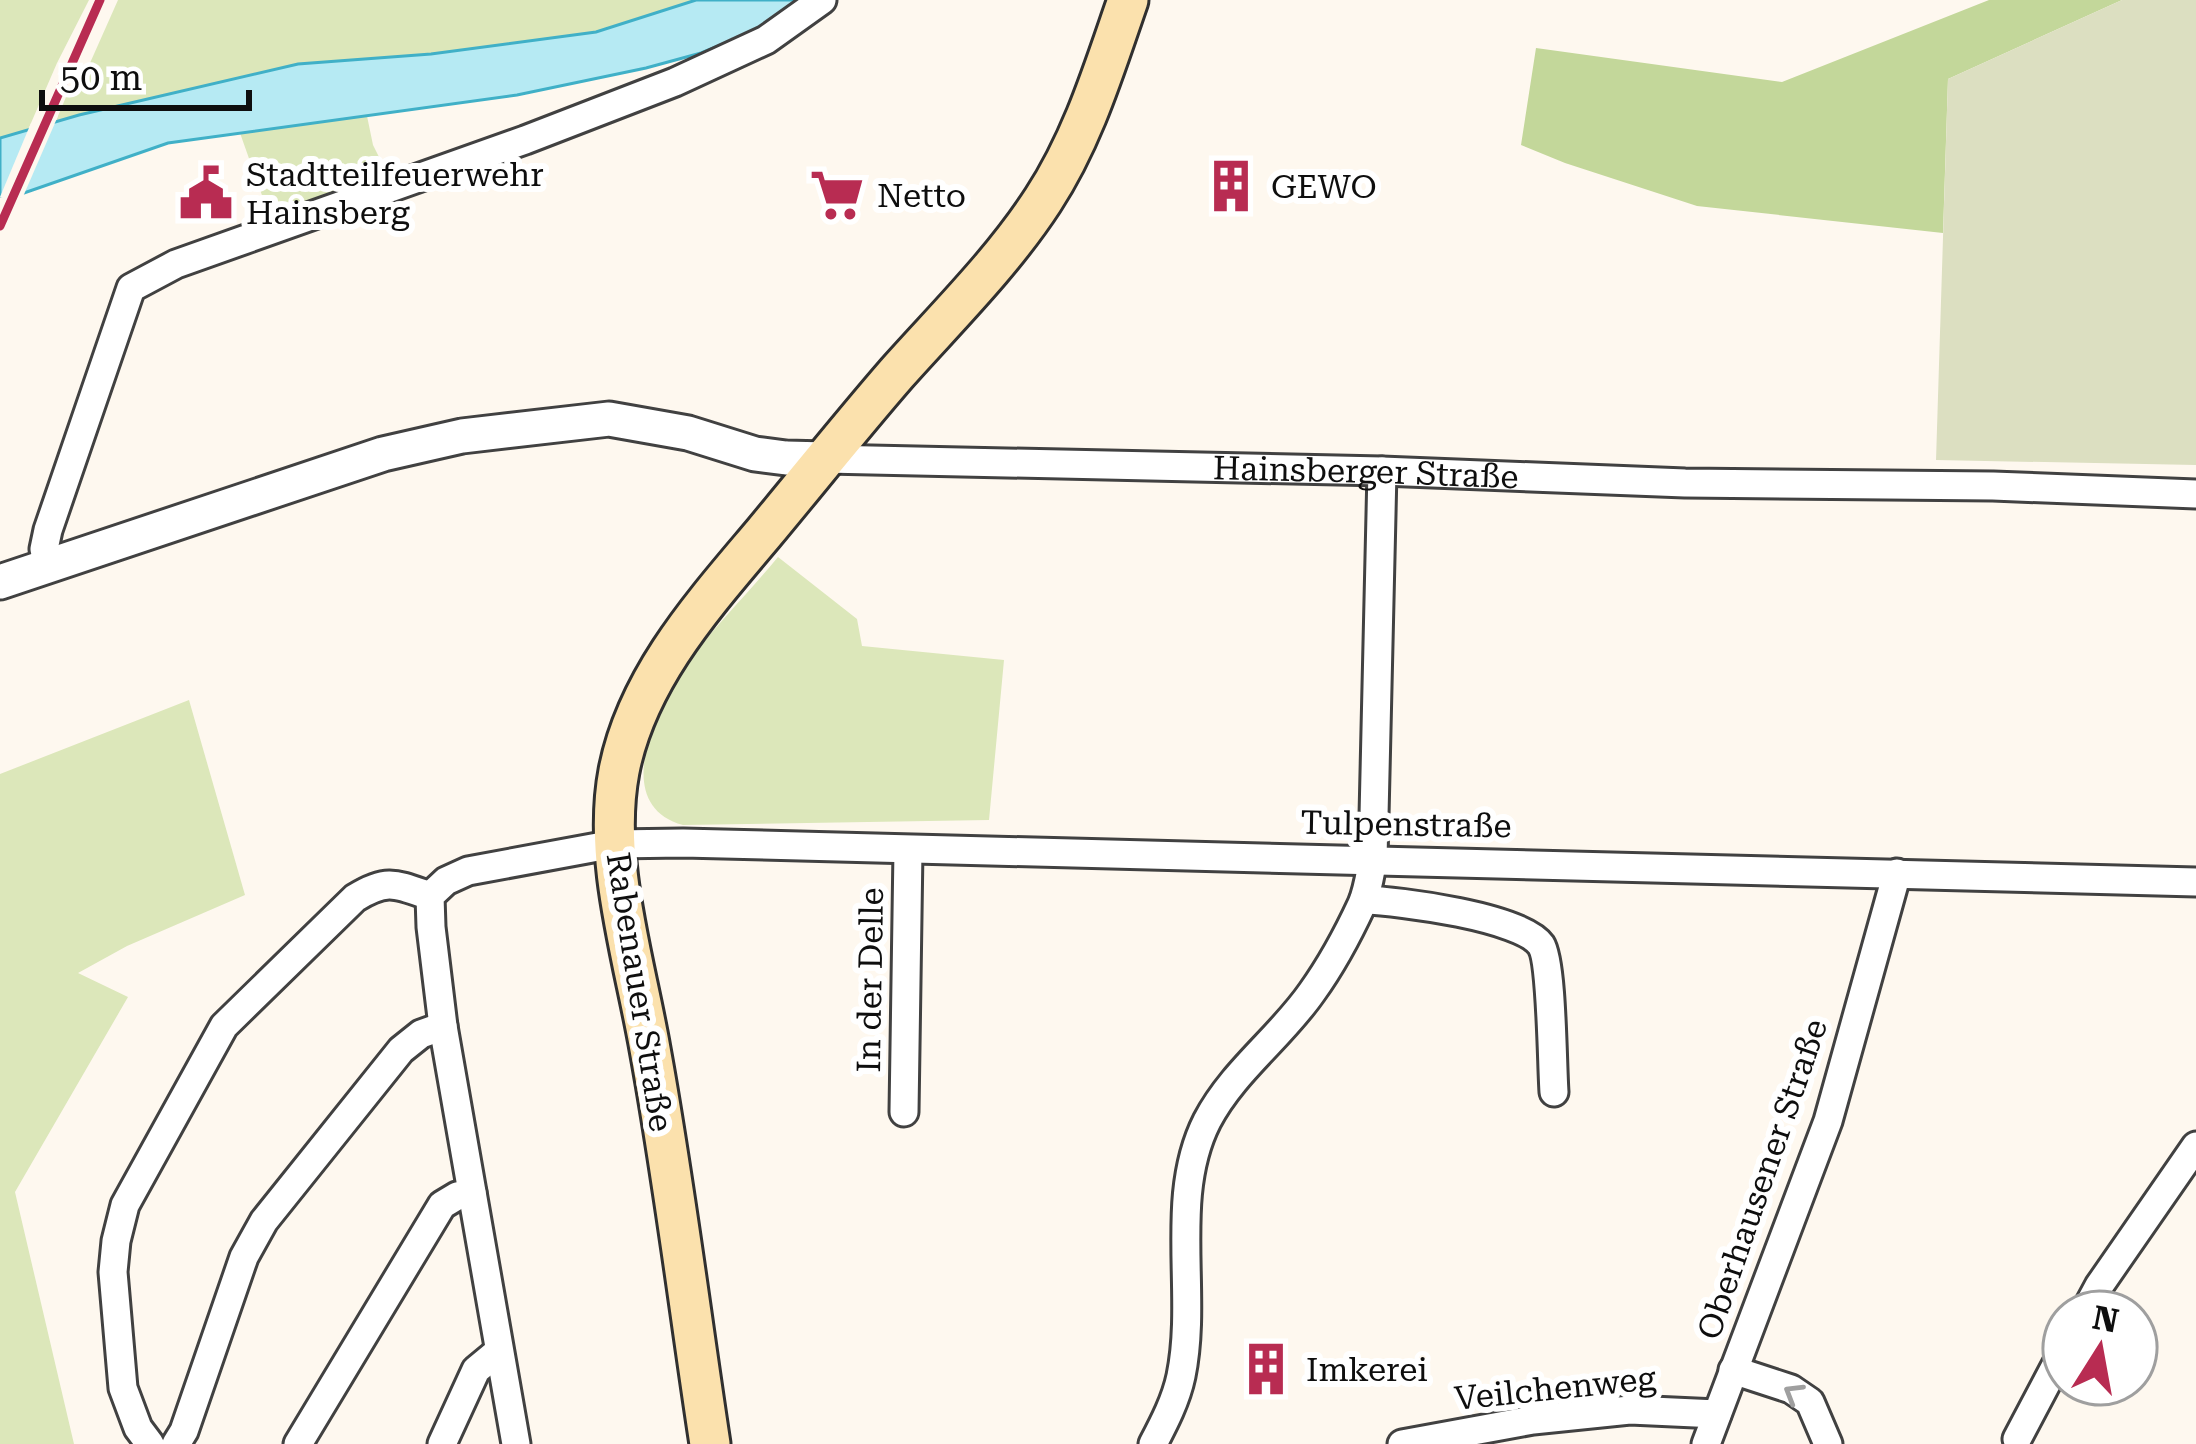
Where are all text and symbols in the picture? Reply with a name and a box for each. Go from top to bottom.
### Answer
scale bar [42,36,249,110]
text: 50 m [60,57,142,99]
place label: Stadtteilfeuerwehr Hainsberg [246,155,544,232]
building icon: GEWO [1202,157,1260,215]
public building icon: Stadtteilfeuerwehr Hainsberg [177,164,235,222]
supermarket icon: Netto [808,166,866,224]
place label: GEWO [1271,167,1377,206]
place label: Netto [877,176,966,215]
street label: Hainsberger Straße [1213,448,1519,496]
street label: Tulpenstraße [1300,803,1512,845]
street label: Rabenauer Straße [599,850,681,1134]
street label: In der Delle [849,887,891,1073]
street label: Oberhausener Straße [1689,1014,1835,1344]
north arrow [2040,1288,2160,1408]
text: N [2089,1297,2122,1341]
building icon: Imkerei [1237,1340,1295,1398]
place label: Imkerei [1306,1350,1428,1389]
street label: Veilchenweg [1452,1358,1658,1418]
one-way arrow [1784,1385,1805,1408]

